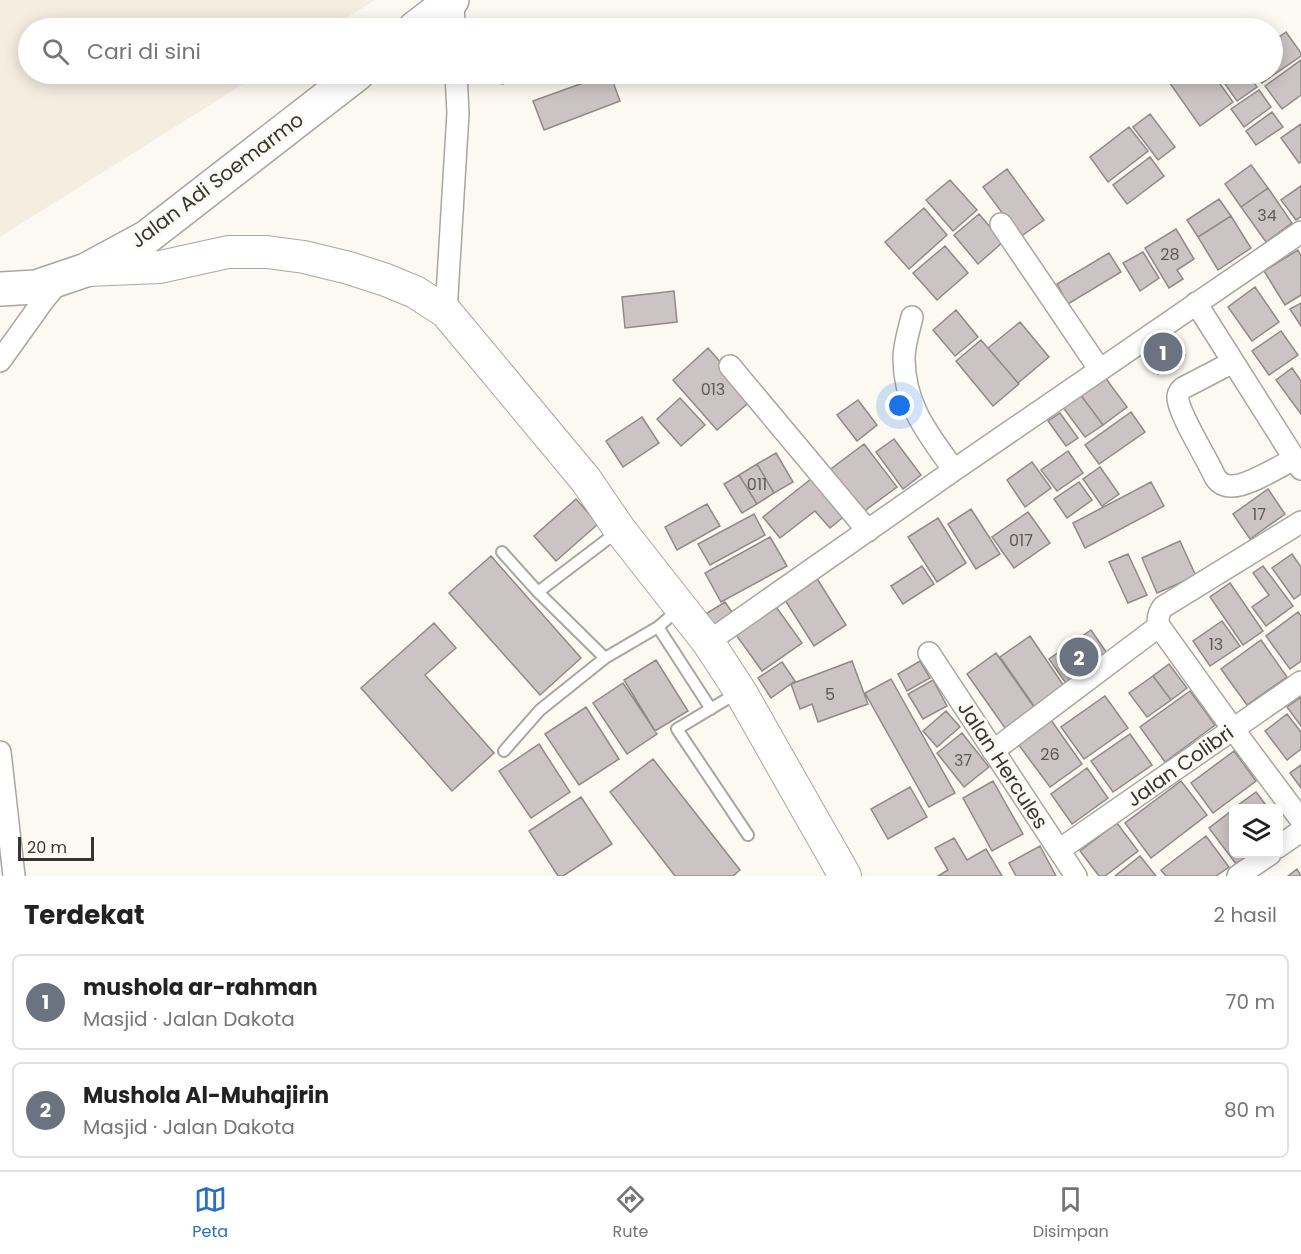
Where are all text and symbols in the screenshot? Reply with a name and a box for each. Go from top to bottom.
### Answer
search box [18,18,1283,84]
icon: search [39,35,72,68]
text: Cari di sini [87,36,201,67]
street label: Jalan Adi Soemarmo [125,106,309,254]
house number: 34 [1257,204,1277,227]
house number: 28 [1160,243,1180,266]
pin: 1 [1144,330,1182,374]
house number: 013 [701,378,725,401]
your location [885,391,914,420]
house number: 011 [747,473,767,496]
house number: 17 [1252,503,1266,526]
house number: 017 [1009,529,1033,552]
house number: 13 [1209,633,1223,656]
pin: 2 [1060,634,1098,680]
house number: 5 [825,683,835,706]
street label: Jalan Hercules [951,696,1055,834]
street label: Jalan Colibri [1121,719,1239,813]
house number: 26 [1040,743,1060,766]
house number: 37 [954,749,972,772]
map controls [1229,804,1283,858]
button: layers [1229,804,1283,858]
scale bar [18,834,94,862]
text: 20 m [27,836,67,859]
text: Terdekat [24,897,144,933]
text: 2 hasil [1214,901,1277,929]
text: mushola ar-rahman [83,972,318,1003]
text: 1 [42,988,49,1016]
text: 70 m [1226,988,1275,1016]
text: Masjid · Jalan Dakota [83,1005,295,1033]
text: Mushola Al-Muhajirin [83,1080,329,1111]
text: 2 [40,1096,51,1124]
text: 80 m [1224,1096,1275,1124]
text: Masjid · Jalan Dakota [83,1113,295,1141]
tab: Peta [192,1183,228,1244]
tab: Rute [613,1183,648,1244]
tab: Disimpan [1033,1183,1109,1244]

